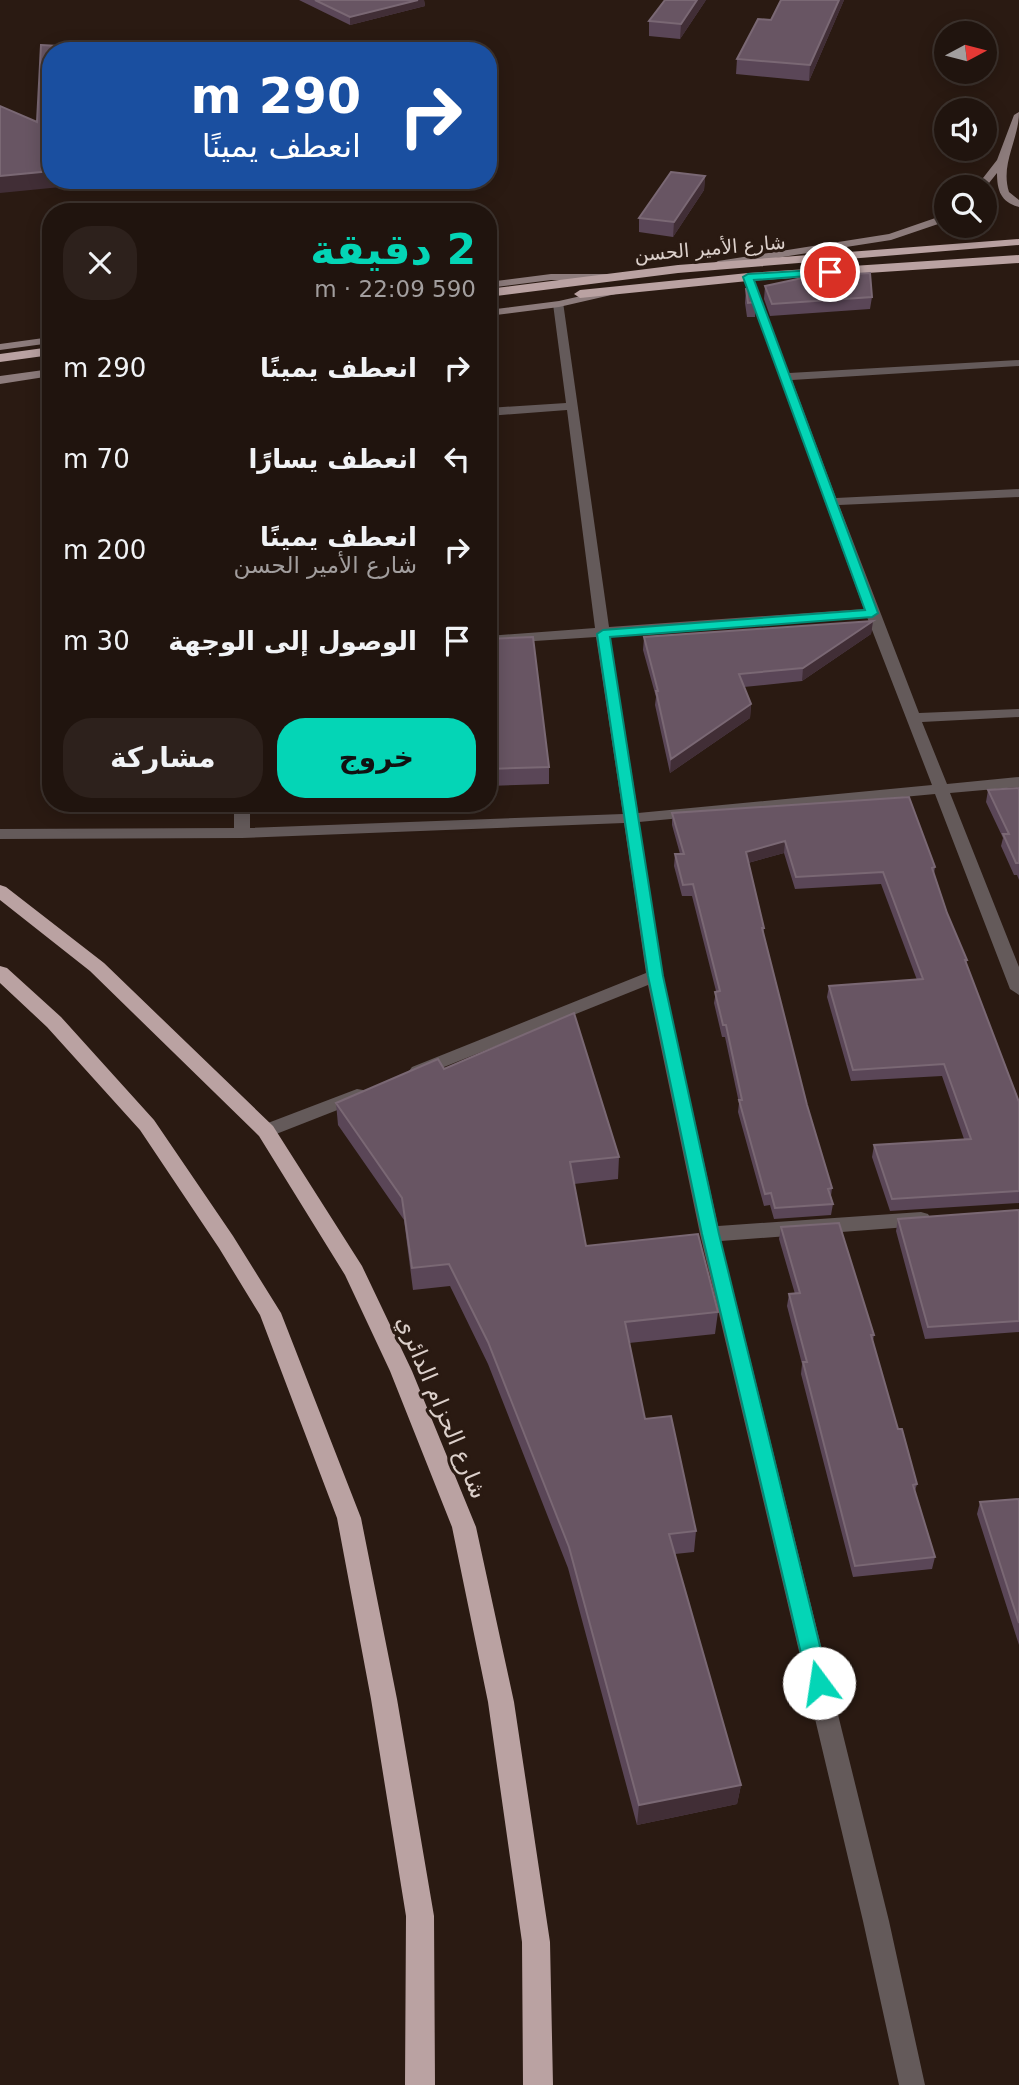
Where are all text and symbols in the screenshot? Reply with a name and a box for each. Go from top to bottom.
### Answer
north arrow [934,21,998,84]
map controls [934,21,997,238]
text: 290 m [191,68,361,125]
icon: right [385,70,476,161]
button: sound [934,98,997,161]
text: انعطف يمينًا [202,127,361,165]
button: search [934,175,997,238]
text: 2 دقيقة [310,225,476,274]
button: close [63,226,137,300]
street label: شارع الأمير الحسن [634,230,787,267]
pin [800,242,860,302]
icon: arrive [811,253,849,291]
text: 590 m · 22:09 [314,276,476,302]
icon: right [438,349,476,387]
text: 290 m [63,353,146,383]
text: انعطف يمينًا [260,353,417,383]
icon: left [438,440,476,478]
text: 70 m [63,444,130,474]
text: انعطف يسارًا [248,444,417,474]
text: انعطف يمينًا [260,522,417,552]
icon: right [438,531,476,569]
text: 200 m [63,535,146,565]
text: شارع الأمير الحسن [234,552,417,578]
icon: arrive [438,622,476,660]
text: 30 m [63,626,130,656]
text: الوصول إلى الوجهة [168,626,417,656]
button: مشاركة [63,718,263,798]
button: خروج [277,718,476,798]
street label: شارع الحزام الدائري [391,1312,492,1503]
position arrow [782,1646,856,1720]

